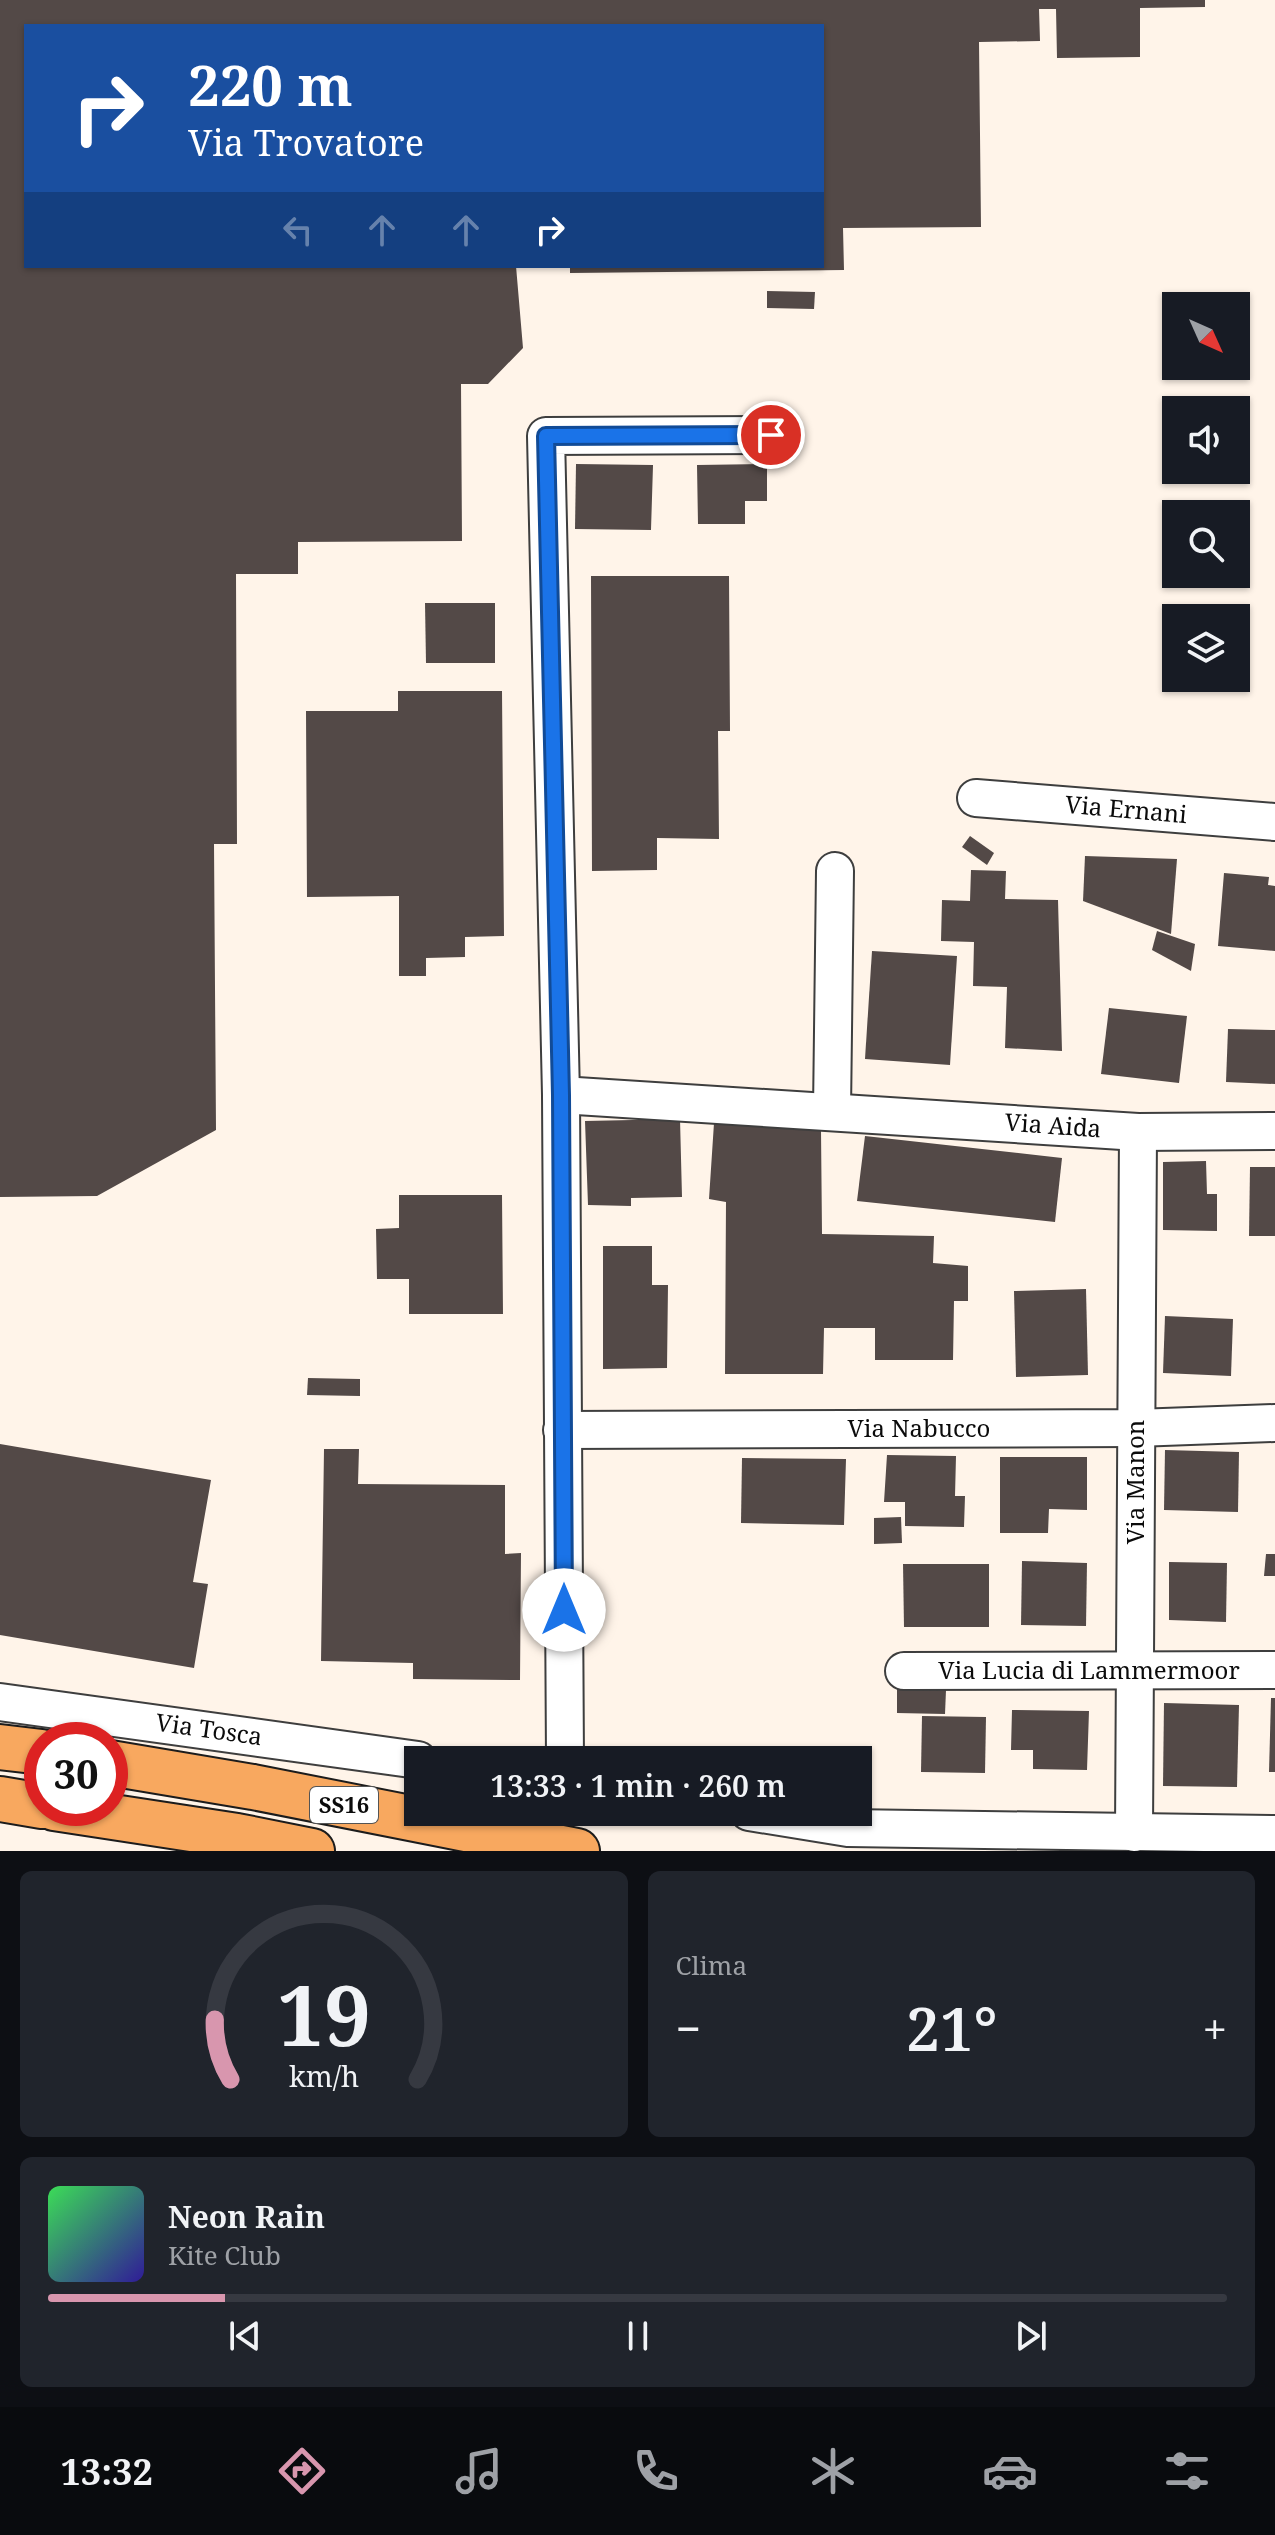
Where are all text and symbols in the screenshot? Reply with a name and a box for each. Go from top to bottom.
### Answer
text: 220 m [188,46,353,122]
icon: right [56,56,160,160]
text: Via Trovatore [188,118,424,167]
icon: left [276,208,320,252]
icon: ahead [360,208,404,252]
icon: ahead [444,208,488,252]
icon: right [528,208,572,252]
north arrow [1162,292,1250,380]
map controls [1162,292,1250,692]
button: sound [1162,396,1250,484]
pin [737,401,805,469]
icon: arrive [749,413,793,457]
button: search [1162,500,1250,588]
button: layers [1162,604,1250,692]
street label: Via Ernani [1064,787,1189,830]
street label: Via Aida [1004,1105,1102,1144]
street label: Via Nabucco [848,1411,990,1444]
street label: Via Manon [1118,1420,1151,1544]
position arrow [522,1568,606,1652]
street label: Via Lucia di Lammermoor [938,1653,1240,1686]
street label: Via Tosca [154,1705,265,1752]
speed limit sign: 30 [24,1722,128,1826]
text: 13:33 · 1 min · 260 m [490,1765,786,1806]
road number: SS16 [310,1787,378,1823]
text: Clima [676,1947,747,1983]
text: 19 [277,1957,371,2070]
text: 21° [906,1987,997,2069]
text: − [676,1998,701,2058]
text: + [1202,1998,1227,2058]
text: km/h [289,2056,359,2095]
text: Neon Rain [168,2196,325,2237]
text: Kite Club [168,2237,281,2273]
icon: previous [223,2314,267,2358]
icon: pause [616,2314,660,2358]
icon: next [1009,2314,1053,2358]
icon: directions [274,2443,330,2499]
icon: music [451,2443,507,2499]
icon: phone [628,2443,684,2499]
icon: climate [805,2443,861,2499]
icon: car [982,2443,1038,2499]
icon: filters [1159,2443,1215,2499]
text: 13:32 [60,2447,153,2496]

